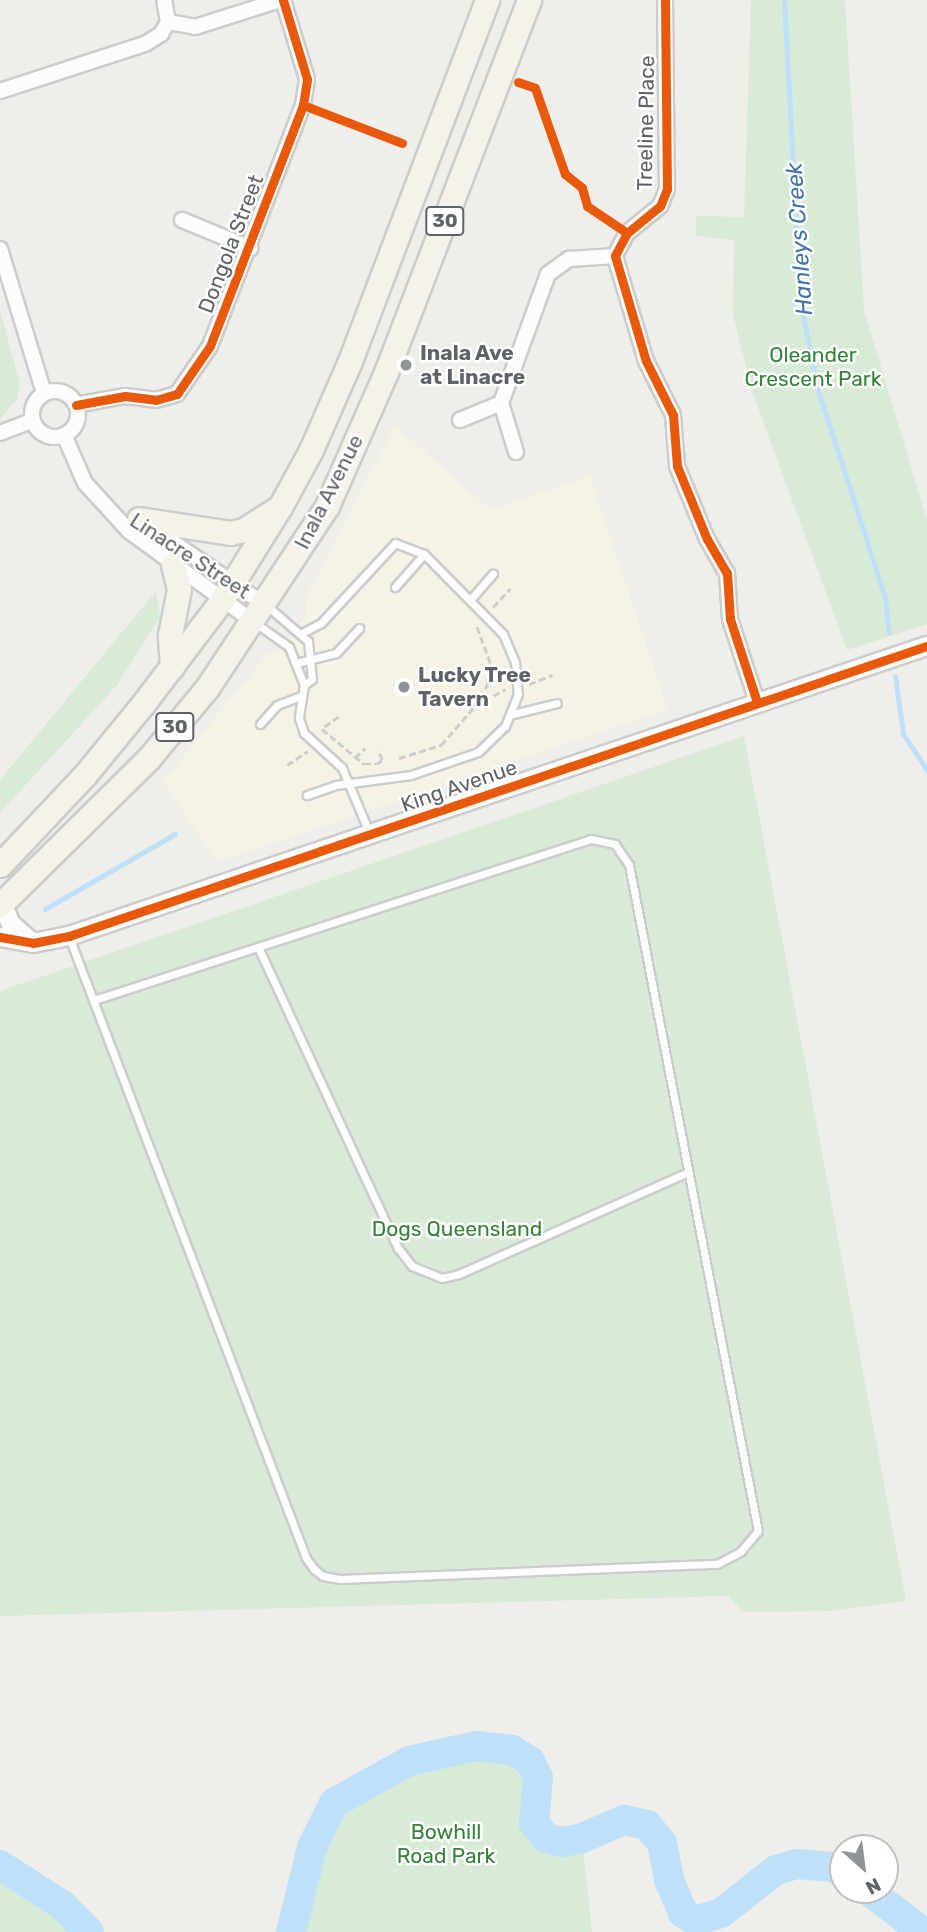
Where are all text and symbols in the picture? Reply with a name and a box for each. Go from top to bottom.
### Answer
street label: Treeline Place [632,55,660,191]
water label: Hanleys Creek [780,162,818,316]
street label: Dongola Street [193,171,269,317]
road number: 30 [424,206,466,236]
place label: Inala Ave at Linacre [420,340,525,390]
park label: Oleander Crescent Park [744,342,882,392]
marker: Inala Ave at Linacre [398,357,414,373]
street label: Inala Avenue [289,430,369,554]
street label: Linacre Street [125,508,255,604]
place label: Lucky Tree Tavern [418,662,532,712]
marker: Lucky Tree Tavern [396,679,412,695]
road number: 30 [154,712,196,742]
street label: King Avenue [397,754,521,818]
park label: Dogs Queensland [372,1216,542,1242]
park label: Bowhill Road Park [397,1819,495,1869]
north arrow [829,1834,899,1904]
text: N [862,1873,885,1900]

